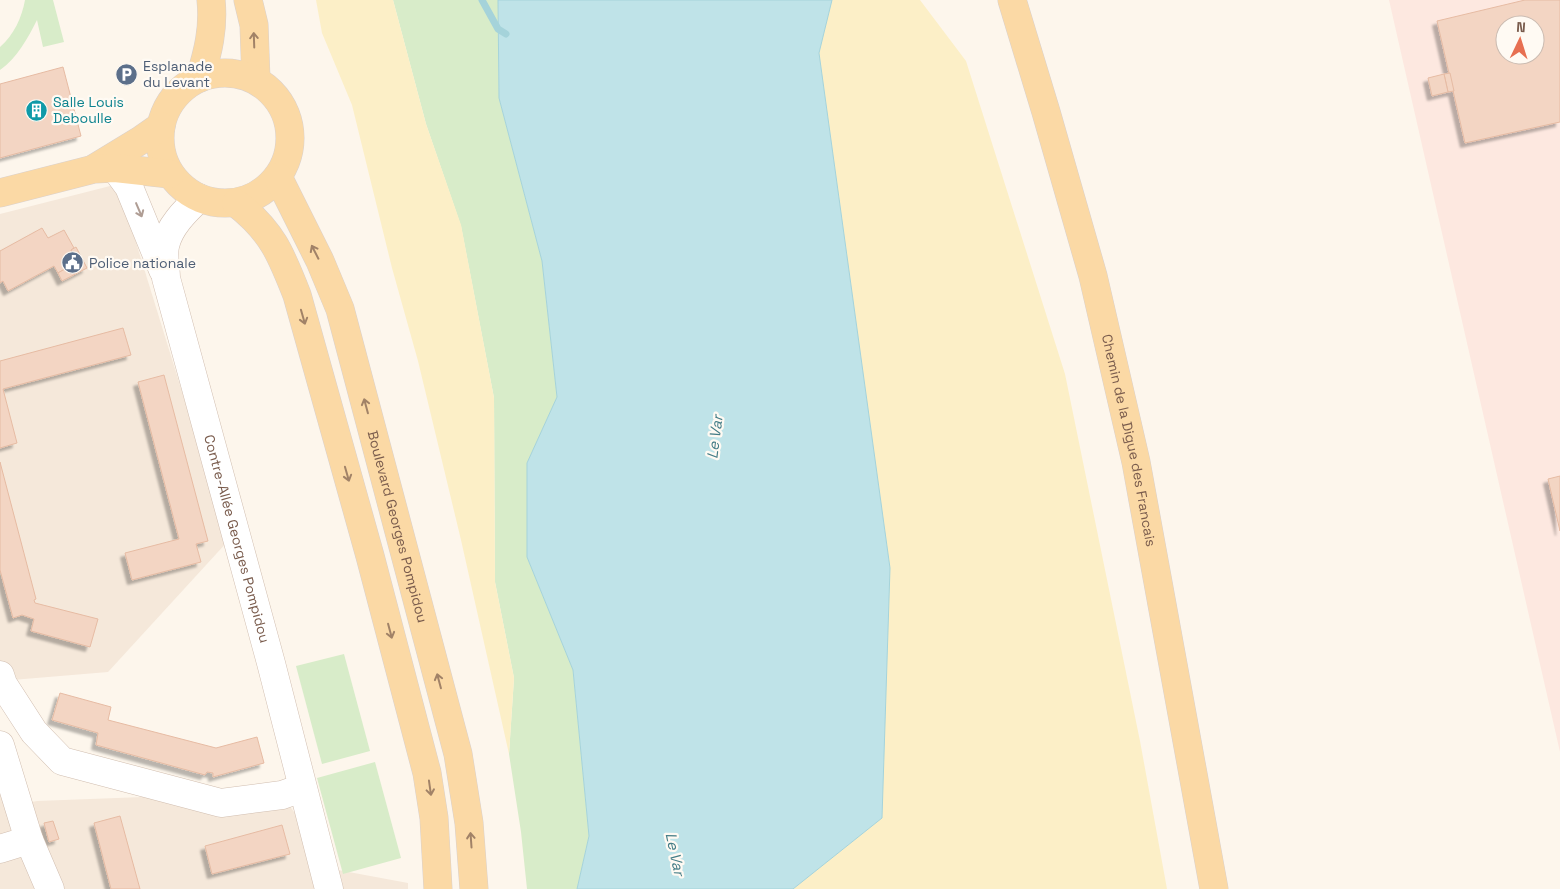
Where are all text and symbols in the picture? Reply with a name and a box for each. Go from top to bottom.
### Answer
north arrow [1495,15,1545,65]
text: N [1516,18,1526,36]
one-way arrow [250,32,259,48]
place label: Esplanade du Levant [143,57,213,91]
parking icon: Esplanade du Levant [115,62,139,86]
place label: Salle Louis Deboulle [53,93,124,127]
building icon: Salle Louis Deboulle [25,98,49,122]
one-way arrow [134,202,144,217]
one-way arrow [310,245,319,260]
public building icon: Police nationale [61,251,85,275]
place label: Police nationale [89,254,196,272]
one-way arrow [299,309,309,325]
street label: Chemin de la Digue des Francais [1098,332,1160,548]
one-way arrow [361,398,370,414]
water label: Le Var [702,413,727,460]
street label: Boulevard Georges Pompidou [364,428,432,625]
street label: Contre-Allée Georges Pompidou [200,433,274,645]
one-way arrow [343,466,353,482]
one-way arrow [386,622,395,638]
one-way arrow [434,674,443,690]
one-way arrow [425,780,435,796]
water label: Le Var [662,831,690,879]
one-way arrow [466,833,475,849]

